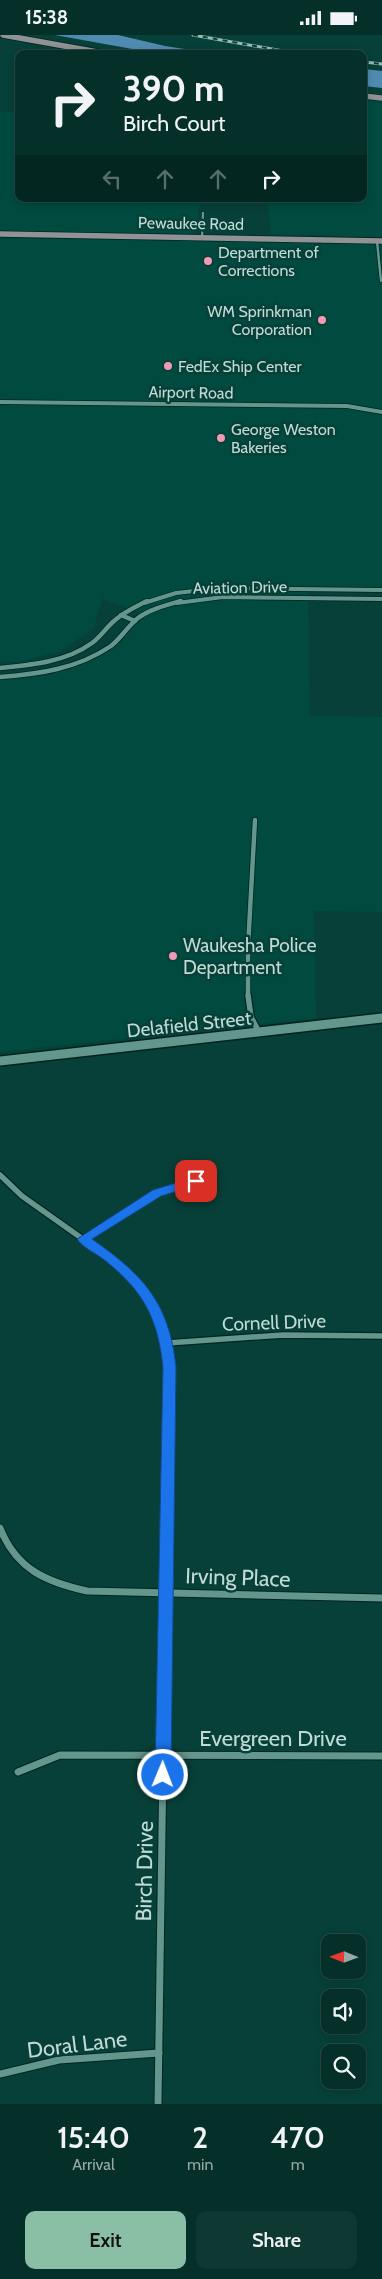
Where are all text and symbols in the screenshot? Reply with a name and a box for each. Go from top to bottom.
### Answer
text: 15:38 [25,6,68,29]
text: 390 m [123,67,225,110]
icon: right [40,70,105,135]
text: Birch Court [123,110,225,137]
icon: left [98,165,126,193]
icon: ahead [151,165,179,193]
icon: ahead [204,165,232,193]
icon: right [257,165,285,193]
street label: Pewaukee Road [138,213,244,234]
place label: Department of Corrections [218,243,320,280]
marker: Department of Corrections [202,255,214,267]
place label: WM Sprinkman Corporation [207,302,312,339]
marker: WM Sprinkman Corporation [316,314,328,326]
place label: FedEx Ship Center [178,357,303,376]
marker: FedEx Ship Center [162,360,174,372]
street label: Airport Road [148,382,234,403]
place label: George Weston Bakeries [231,420,336,457]
marker: George Weston Bakeries [215,432,227,444]
street label: Aviation Drive [193,577,287,598]
place label: Waukesha Police Department [183,934,317,979]
marker: Waukesha Police Department [167,950,179,962]
street label: Delafield Street [126,1006,253,1042]
pin [175,1160,217,1202]
icon: arrive [182,1167,210,1195]
street label: Cornell Drive [222,1309,327,1336]
street label: Irving Place [185,1562,291,1593]
street label: Evergreen Drive [199,1725,347,1752]
position arrow [136,1748,188,1800]
street label: Birch Drive [130,1821,159,1922]
north arrow [321,1934,366,1979]
map controls [321,1934,366,2089]
button: sound [321,1989,366,2034]
street label: Doral Lane [25,2025,129,2064]
button: search [321,2044,366,2089]
text: 15:40 [57,2119,130,2156]
text: 2 [192,2119,208,2156]
text: 470 [271,2119,325,2156]
text: Arrival [72,2155,115,2174]
text: min [187,2155,213,2174]
text: m [291,2155,305,2174]
button: Exit [25,2211,186,2269]
button: Share [196,2211,357,2269]

